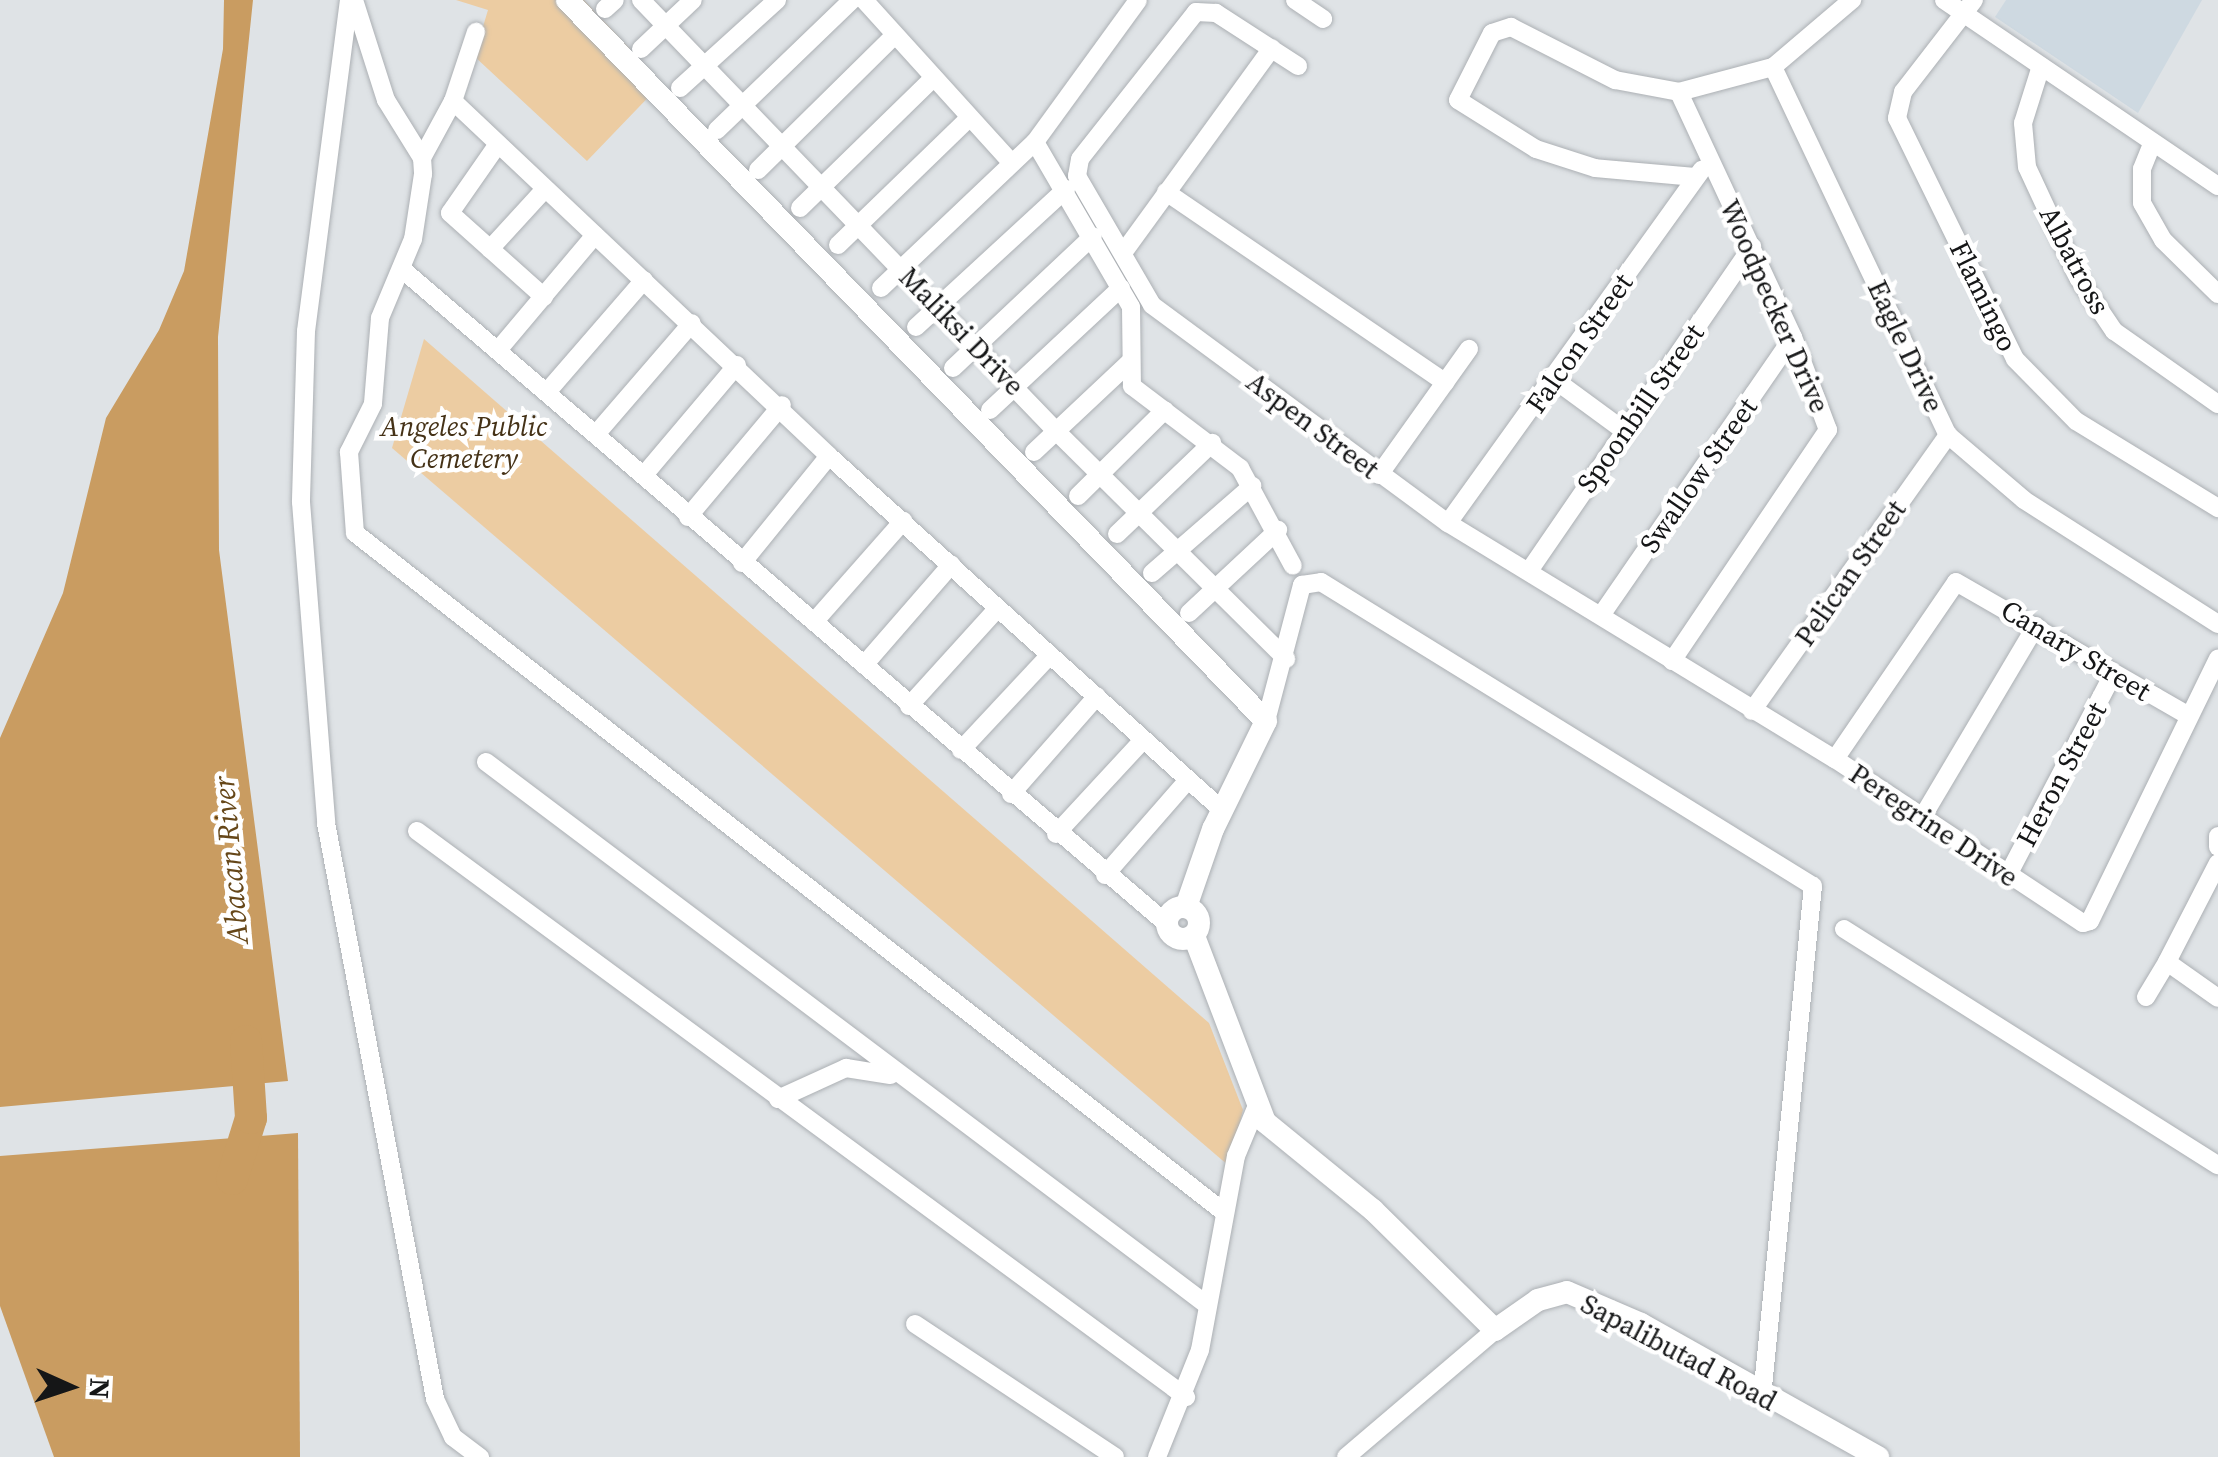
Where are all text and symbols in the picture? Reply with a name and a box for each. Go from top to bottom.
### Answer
street label: Woodpecker Drive [1713,194,1837,418]
street label: Albatross [2033,200,2117,320]
street label: Flamingo [1943,235,2025,357]
street label: Maliksi Drive [893,260,1031,402]
street label: Falcon Street [1519,267,1639,419]
street label: Eagle Drive [1861,275,1951,417]
street label: Spoonbill Street [1569,317,1711,499]
street label: Aspen Street [1240,364,1386,486]
street label: Swallow Street [1632,391,1764,559]
park label: Angeles Public Cemetery [381,409,547,475]
street label: Pelican Street [1787,494,1913,652]
street label: Canary Street [1995,592,2157,708]
street label: Heron Street [2009,696,2113,852]
street label: Peregrine Drive [1843,756,2025,894]
water label: Abacan River [206,775,256,945]
street label: Sapalibutad Road [1575,1286,1783,1418]
north arrow [20,1337,120,1437]
text: N [80,1377,119,1400]

